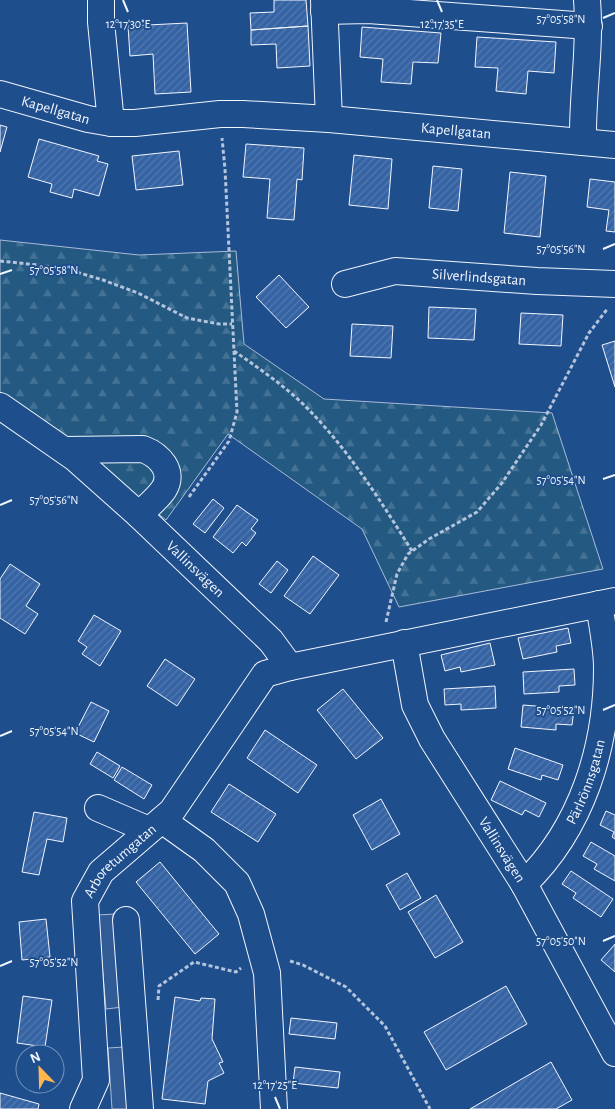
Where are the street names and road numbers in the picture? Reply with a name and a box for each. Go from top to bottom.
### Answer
street label: Kapellgatan [20,93,92,127]
street label: Kapellgatan [420,120,492,142]
street label: Silverlindsgatan [432,267,527,288]
street label: Vallinsvägen [163,538,227,600]
street label: Pärlrönnsgatan [564,738,608,827]
street label: Vallinsvägen [476,815,528,885]
street label: Arboretumgatan [81,821,159,901]

